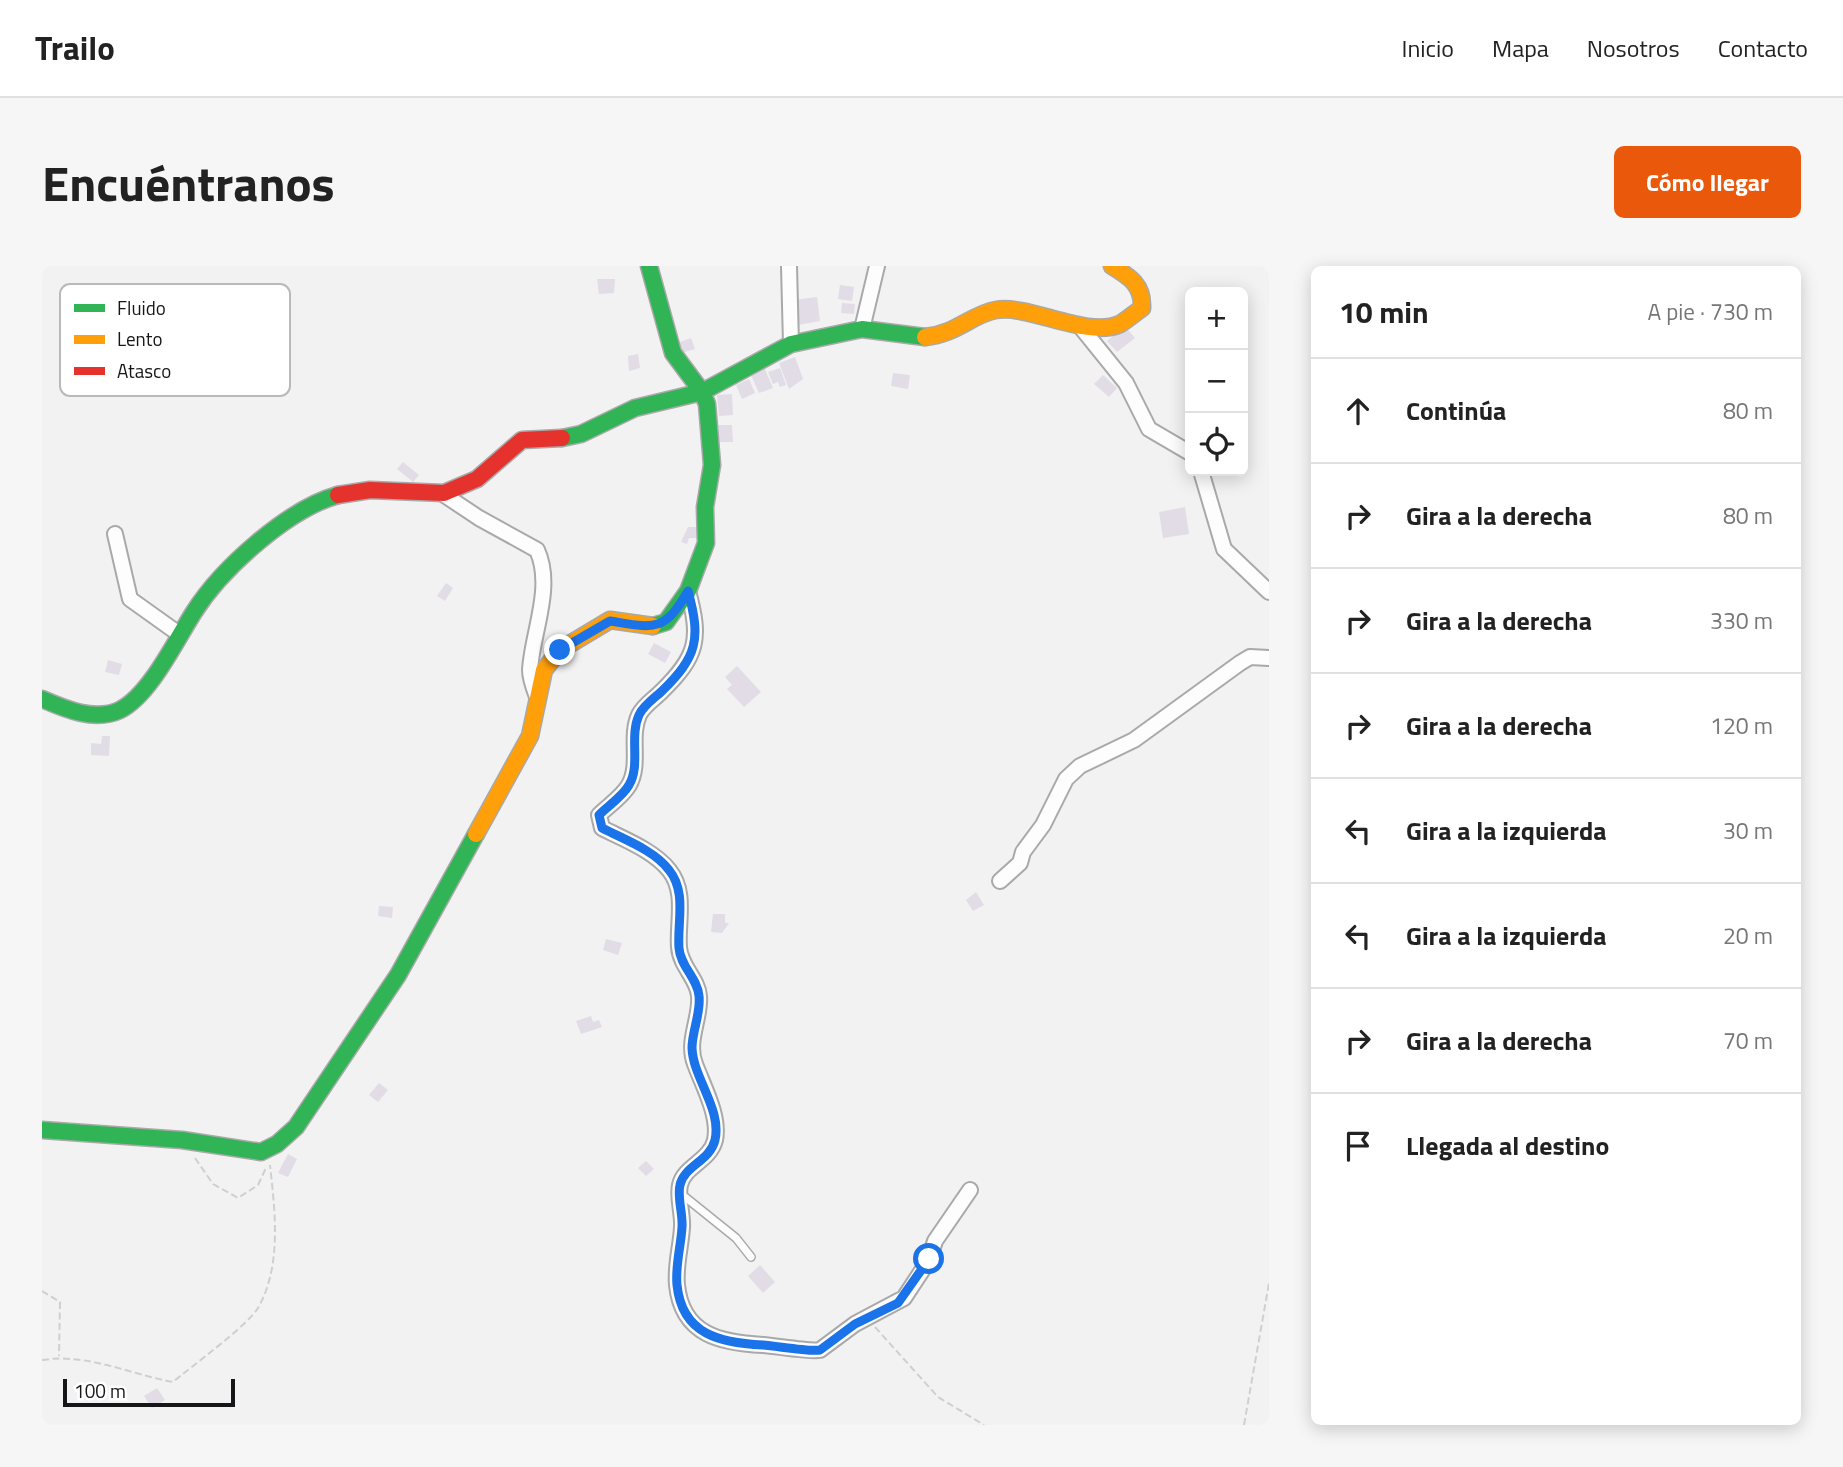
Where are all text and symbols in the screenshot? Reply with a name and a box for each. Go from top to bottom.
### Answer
text: Trailo [35,23,115,73]
text: Inicio [1402,30,1454,66]
text: Mapa [1492,30,1549,66]
text: Nosotros [1587,30,1680,66]
text: Contacto [1718,30,1808,66]
text: Encuéntranos [42,145,335,220]
button: Cómo llegar [1614,146,1801,218]
legend [60,284,290,396]
map controls [1185,287,1248,476]
button: + [1185,287,1248,350]
text: 10 min [1339,289,1429,335]
text: Fluido [117,293,166,322]
text: A pie · 730 m [1647,294,1773,329]
text: Lento [117,324,162,353]
button: − [1185,350,1248,413]
text: Atasco [117,356,171,385]
text: Continúa [1406,391,1506,430]
icon: ahead [1339,392,1377,430]
text: 80 m [1723,393,1773,428]
button: locate [1185,413,1248,476]
text: Gira a la derecha [1406,496,1592,535]
icon: right [1339,497,1377,535]
text: 80 m [1723,498,1773,533]
text: Gira a la derecha [1406,601,1592,640]
icon: right [1339,602,1377,640]
text: 330 m [1710,603,1773,638]
route end [544,634,575,665]
text: Gira a la derecha [1406,706,1592,745]
icon: right [1339,707,1377,745]
text: 120 m [1710,708,1773,743]
text: Gira a la izquierda [1406,811,1607,850]
icon: left [1339,812,1377,850]
text: 30 m [1723,813,1773,848]
text: Gira a la izquierda [1406,916,1607,955]
icon: left [1339,917,1377,955]
text: 20 m [1723,918,1773,953]
text: Gira a la derecha [1406,1021,1592,1060]
icon: right [1339,1022,1377,1060]
text: 70 m [1723,1023,1773,1058]
text: Llegada al destino [1406,1126,1609,1165]
icon: arrive [1339,1127,1377,1165]
route start [913,1243,944,1274]
scale bar [63,1376,234,1408]
text: 100 m [74,1376,126,1405]

